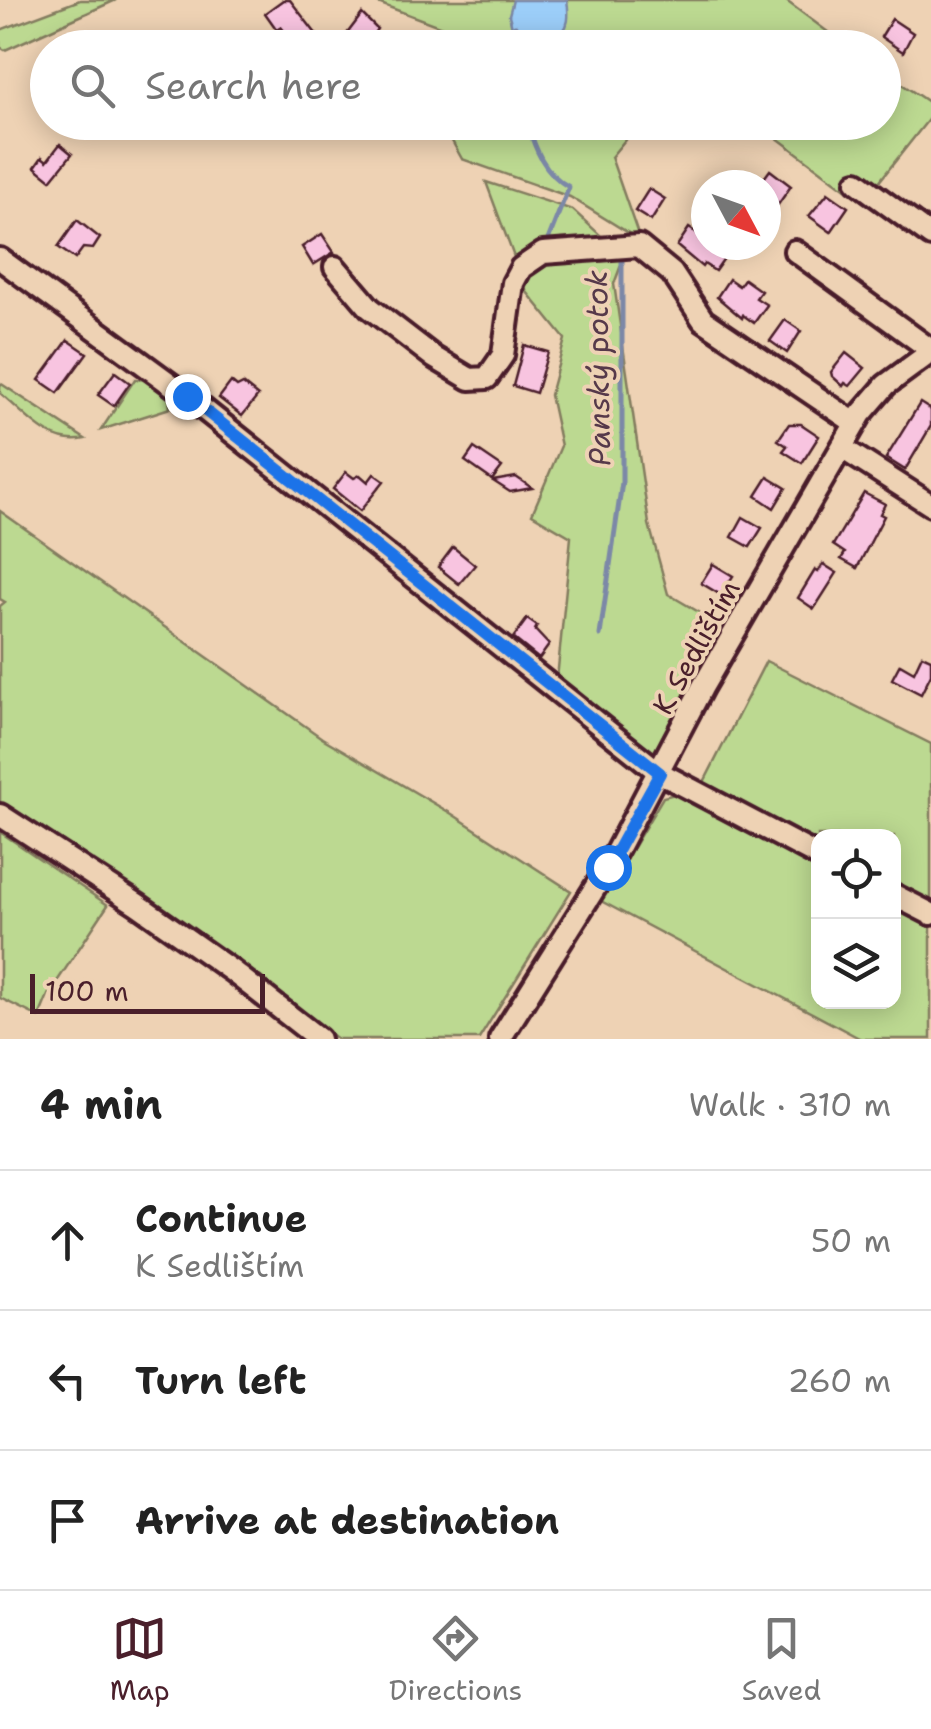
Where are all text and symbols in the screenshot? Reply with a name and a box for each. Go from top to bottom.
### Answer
search box [30,30,901,140]
icon: search [65,58,120,113]
text: Search here [145,60,362,111]
north arrow [691,170,781,260]
water label: Panský potok [576,270,620,466]
route end [165,374,211,420]
street label: K Sedlištím [643,573,749,721]
map controls [811,829,901,1009]
button: locate [811,829,901,919]
route start [586,845,632,891]
button: layers [811,919,901,1009]
scale bar [30,969,265,1014]
text: 100 m [45,972,129,1010]
text: 4 min [40,1076,162,1132]
text: Walk · 310 m [689,1083,891,1126]
text: Continue [135,1193,307,1244]
icon: ahead [40,1213,95,1268]
text: 50 m [811,1219,891,1262]
text: K Sedlištím [135,1244,304,1287]
icon: left [40,1353,95,1408]
text: Turn left [135,1355,307,1406]
text: 260 m [788,1359,891,1402]
icon: arrive [40,1493,95,1548]
text: Arrive at destination [135,1495,559,1546]
tab: Map [110,1611,170,1709]
tab: Directions [389,1611,522,1709]
tab: Saved [742,1611,821,1709]

